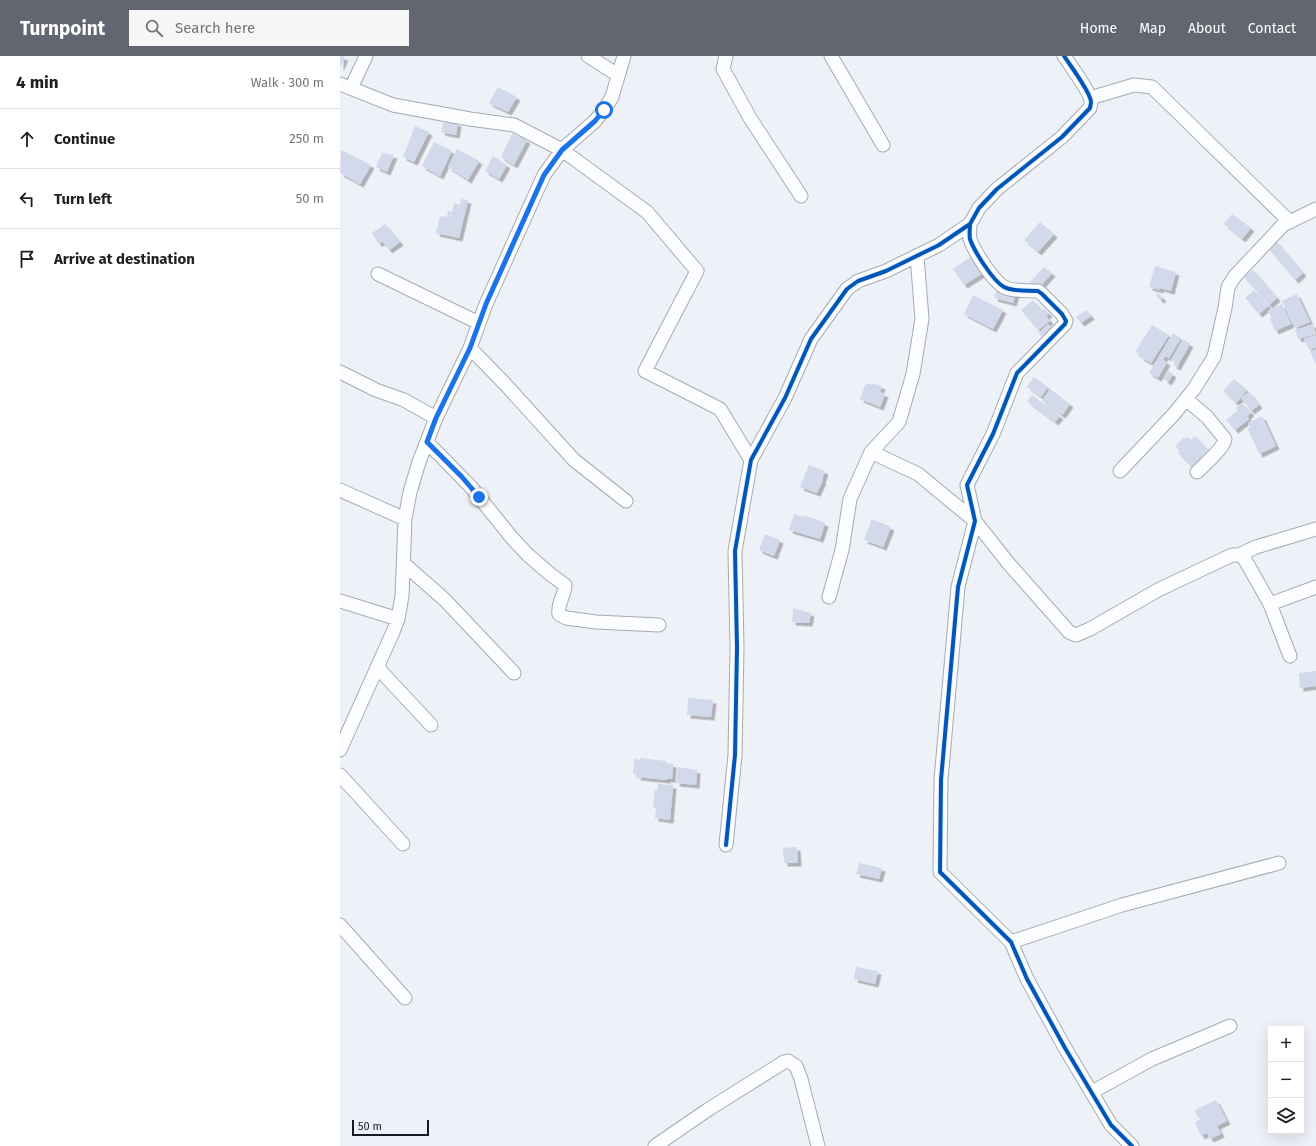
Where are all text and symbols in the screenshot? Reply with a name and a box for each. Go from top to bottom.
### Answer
search box [129,10,409,46]
text: Turnpoint [20,17,105,40]
icon: search [143,17,165,39]
text: Search here [175,19,255,37]
text: Home [1080,20,1117,37]
text: Map [1139,20,1166,37]
text: About [1188,20,1226,37]
text: Contact [1248,20,1296,37]
text: 4 min [16,72,59,93]
text: Walk · 300 m [251,75,324,90]
route start [595,101,613,119]
icon: ahead [16,128,38,150]
text: Continue [54,130,115,148]
text: 250 m [289,131,324,146]
icon: left [16,188,38,210]
text: Turn left [54,190,112,208]
text: 50 m [296,191,324,206]
icon: arrive [16,248,38,270]
text: Arrive at destination [54,250,195,268]
route end [470,488,488,506]
map controls [1268,1026,1304,1134]
button: + [1268,1026,1304,1062]
button: − [1268,1062,1304,1098]
button: layers [1268,1098,1304,1134]
scale bar [352,1118,429,1137]
text: 50 m [358,1120,382,1133]

